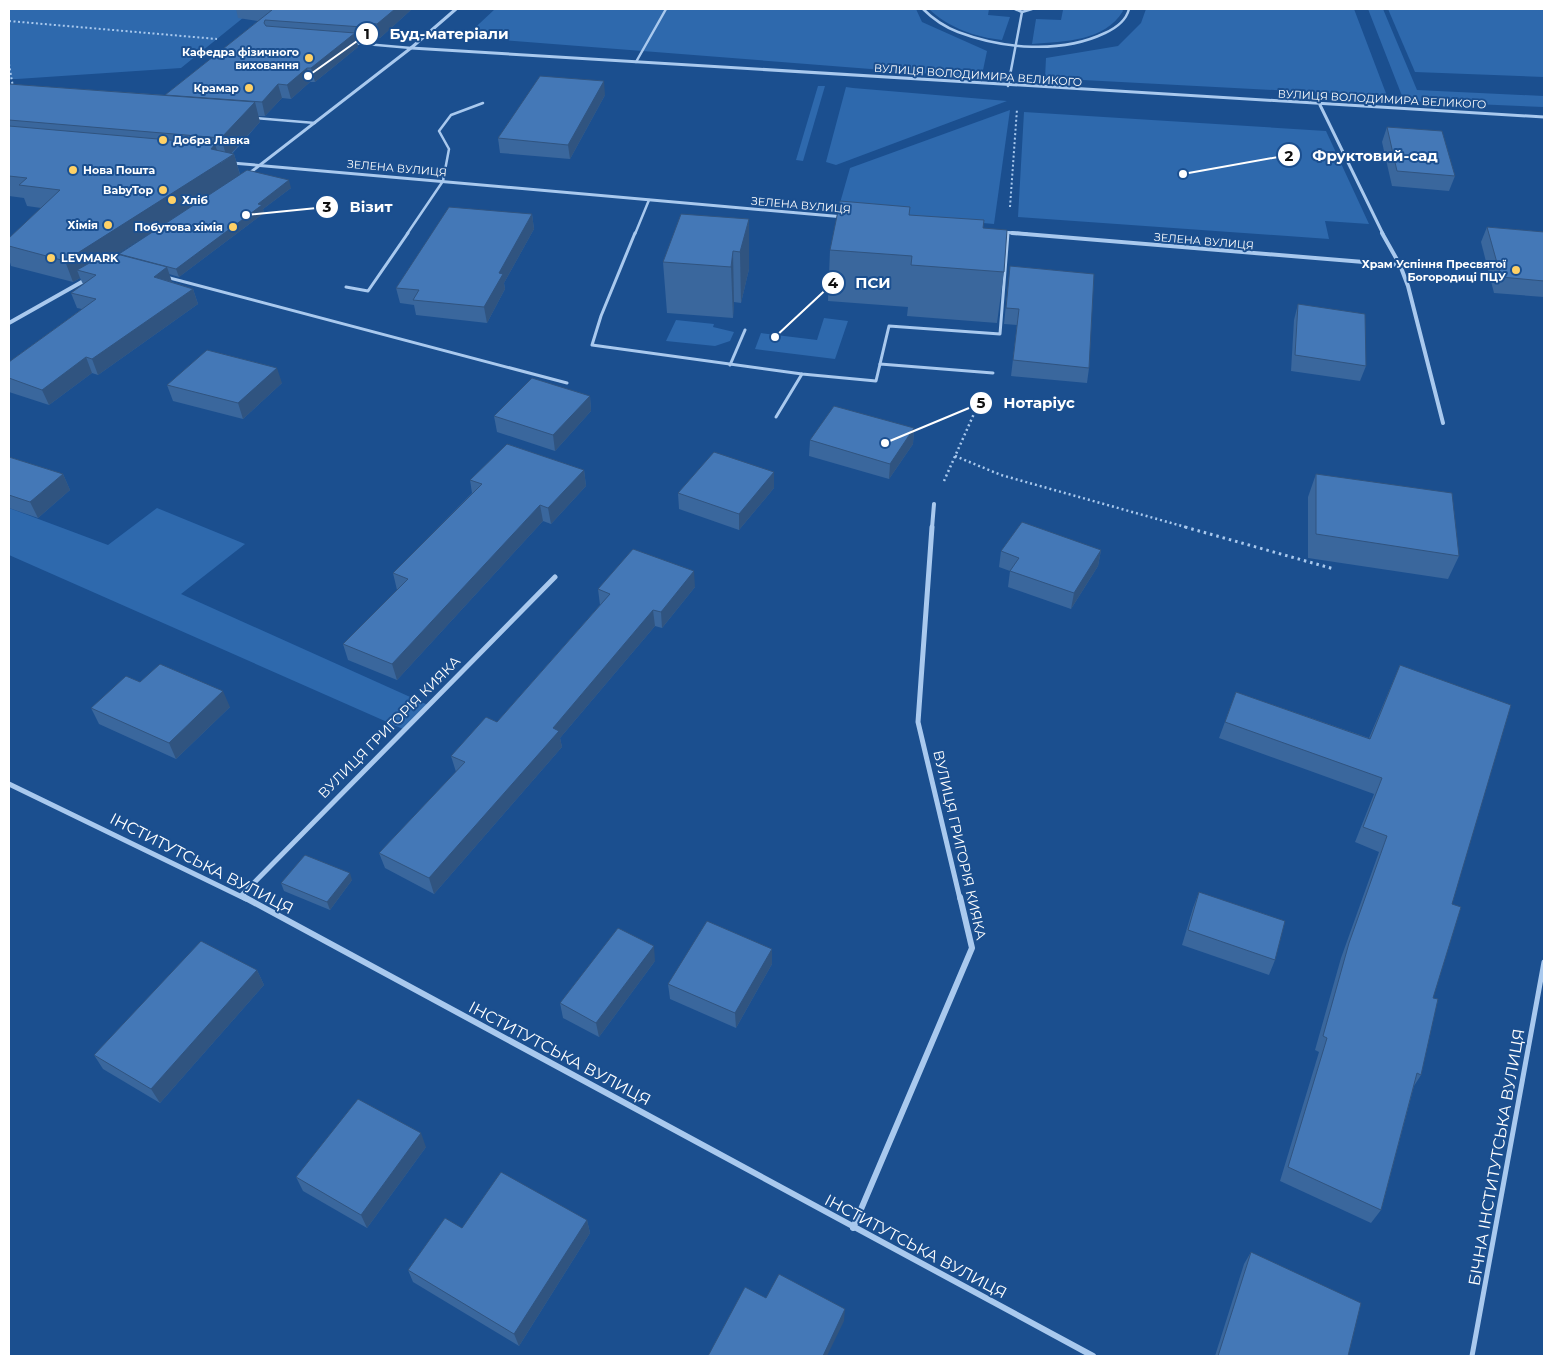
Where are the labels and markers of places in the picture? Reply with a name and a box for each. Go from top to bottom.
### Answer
callout: Буд-матеріали [355,19,519,49]
place label: Кафедра фізичного виховання [182,45,299,72]
marker: Кафедра фізичного виховання [303,52,315,64]
place label: Крамар [194,81,239,95]
marker: Крамар [243,82,255,94]
place label: Добра Лавка [173,133,250,147]
marker: Добра Лавка [157,134,169,146]
callout: Фруктовий-сад [1277,140,1447,170]
place label: Нова Пошта [83,163,155,177]
marker: Нова Пошта [67,164,79,176]
place label: BabyTop [103,183,153,197]
marker: BabyTop [157,184,169,196]
callout: Візит [314,192,402,222]
place label: Хліб [182,193,209,207]
marker: Хліб [166,194,178,206]
place label: Хімія [68,218,98,232]
marker: Хімія [102,219,114,231]
place label: Побутова хімія [134,220,223,234]
marker: Побутова хімія [227,221,239,233]
place label: LEVMARK [61,251,119,265]
marker: LEVMARK [45,252,57,264]
place label: Храм Успіння Пресвятої Богородиці ПЦУ [1362,257,1507,284]
marker: Храм Успіння Пресвятої Богородиці ПЦУ [1510,264,1522,276]
callout: ПСИ [820,268,901,298]
callout: Нотаріус [969,388,1085,418]

